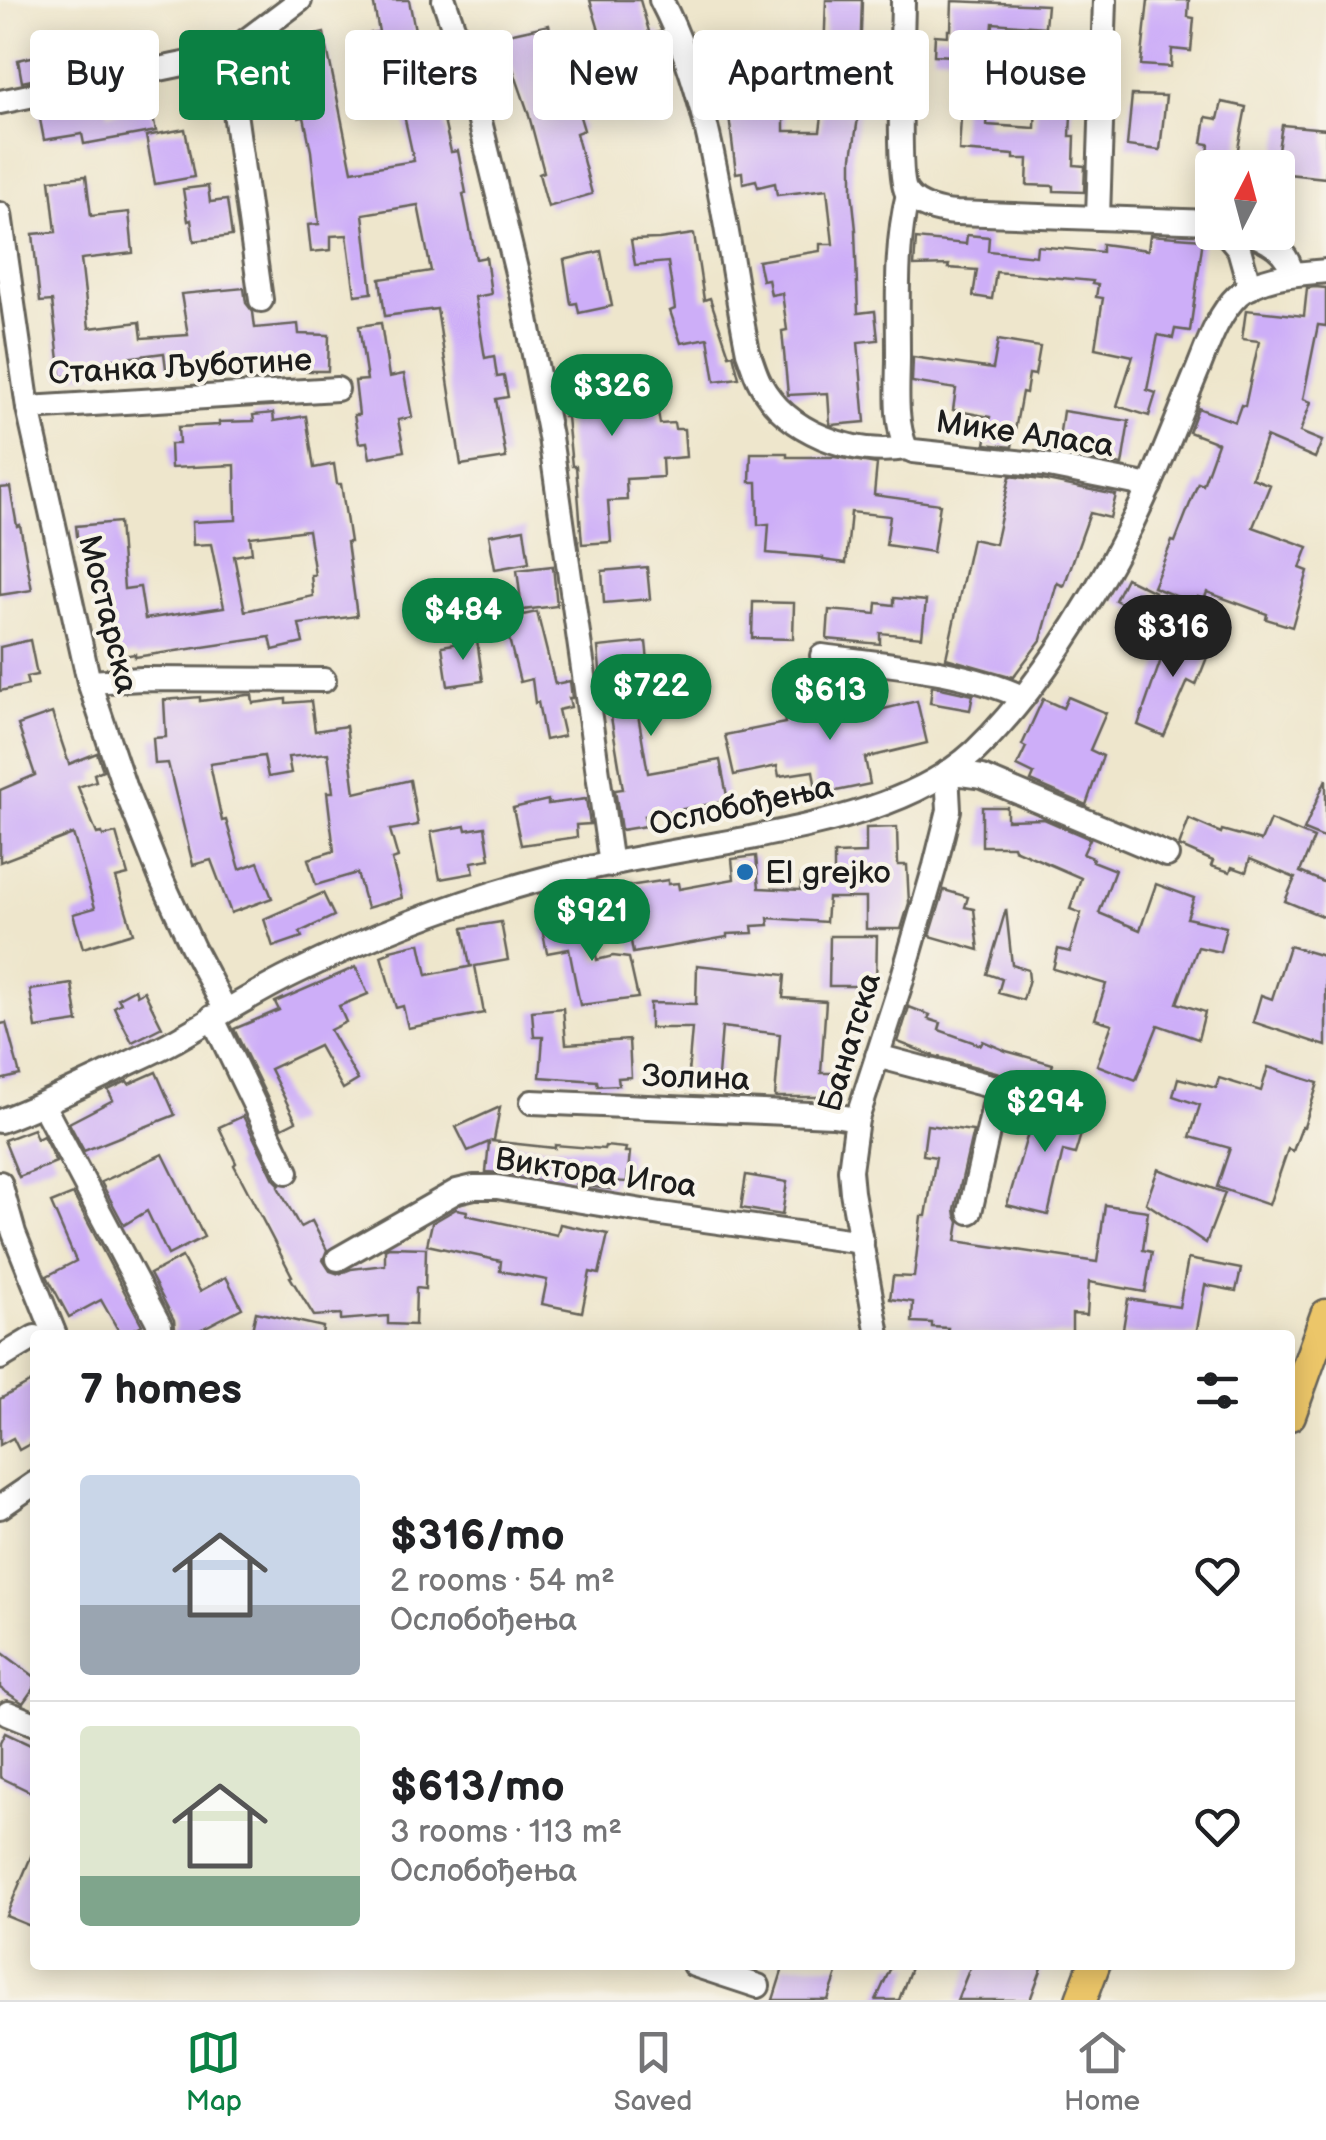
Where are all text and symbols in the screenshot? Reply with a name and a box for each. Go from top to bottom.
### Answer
chip: Buy [30,30,159,120]
chip: Rent [179,30,325,120]
chip: Filters [345,30,513,120]
chip: New [533,30,673,120]
chip: Apartment [693,30,929,120]
chip: House [949,30,1121,120]
north arrow [1195,150,1295,250]
map controls [1195,150,1295,250]
street label: Станка Љуботине [47,341,313,394]
pin: $326 [553,354,671,439]
text: $326 [573,367,651,406]
street label: Мике Аласа [933,403,1116,466]
street label: Мостарска [69,531,146,697]
pin: $484 [404,578,522,663]
text: $484 [424,591,502,630]
pin: $316 [1114,595,1232,680]
text: $316 [1137,608,1209,647]
pin: $722 [592,654,710,739]
pin: $613 [771,658,889,743]
text: $722 [612,667,690,706]
text: $613 [794,671,866,710]
street label: Ослобођења [646,768,837,845]
place label: El grejko [765,854,891,893]
marker: El grejko [734,861,756,883]
pin: $921 [533,879,651,964]
text: $921 [556,892,628,931]
street label: Банатска [811,968,890,1117]
street label: Золина [641,1057,751,1100]
pin: $294 [986,1070,1104,1155]
text: $294 [1006,1083,1084,1122]
street label: Виктора Игоа [493,1140,699,1207]
icon: filters [1190,1363,1245,1418]
text: 7 homes [80,1365,242,1416]
text: $316/mo [390,1511,565,1562]
icon: home [160,1515,280,1635]
icon: heart [1190,1548,1245,1603]
text: 2 rooms · 54 m² [390,1562,615,1601]
text: Ослобођења [390,1601,577,1640]
text: $613/mo [390,1762,565,1813]
icon: home [160,1766,280,1886]
icon: heart [1190,1799,1245,1854]
text: 3 rooms · 113 m² [390,1813,622,1852]
text: Ослобођења [390,1852,577,1891]
tab: Map [186,2025,242,2118]
tab: Saved [614,2025,692,2118]
tab: Home [1064,2025,1140,2118]

